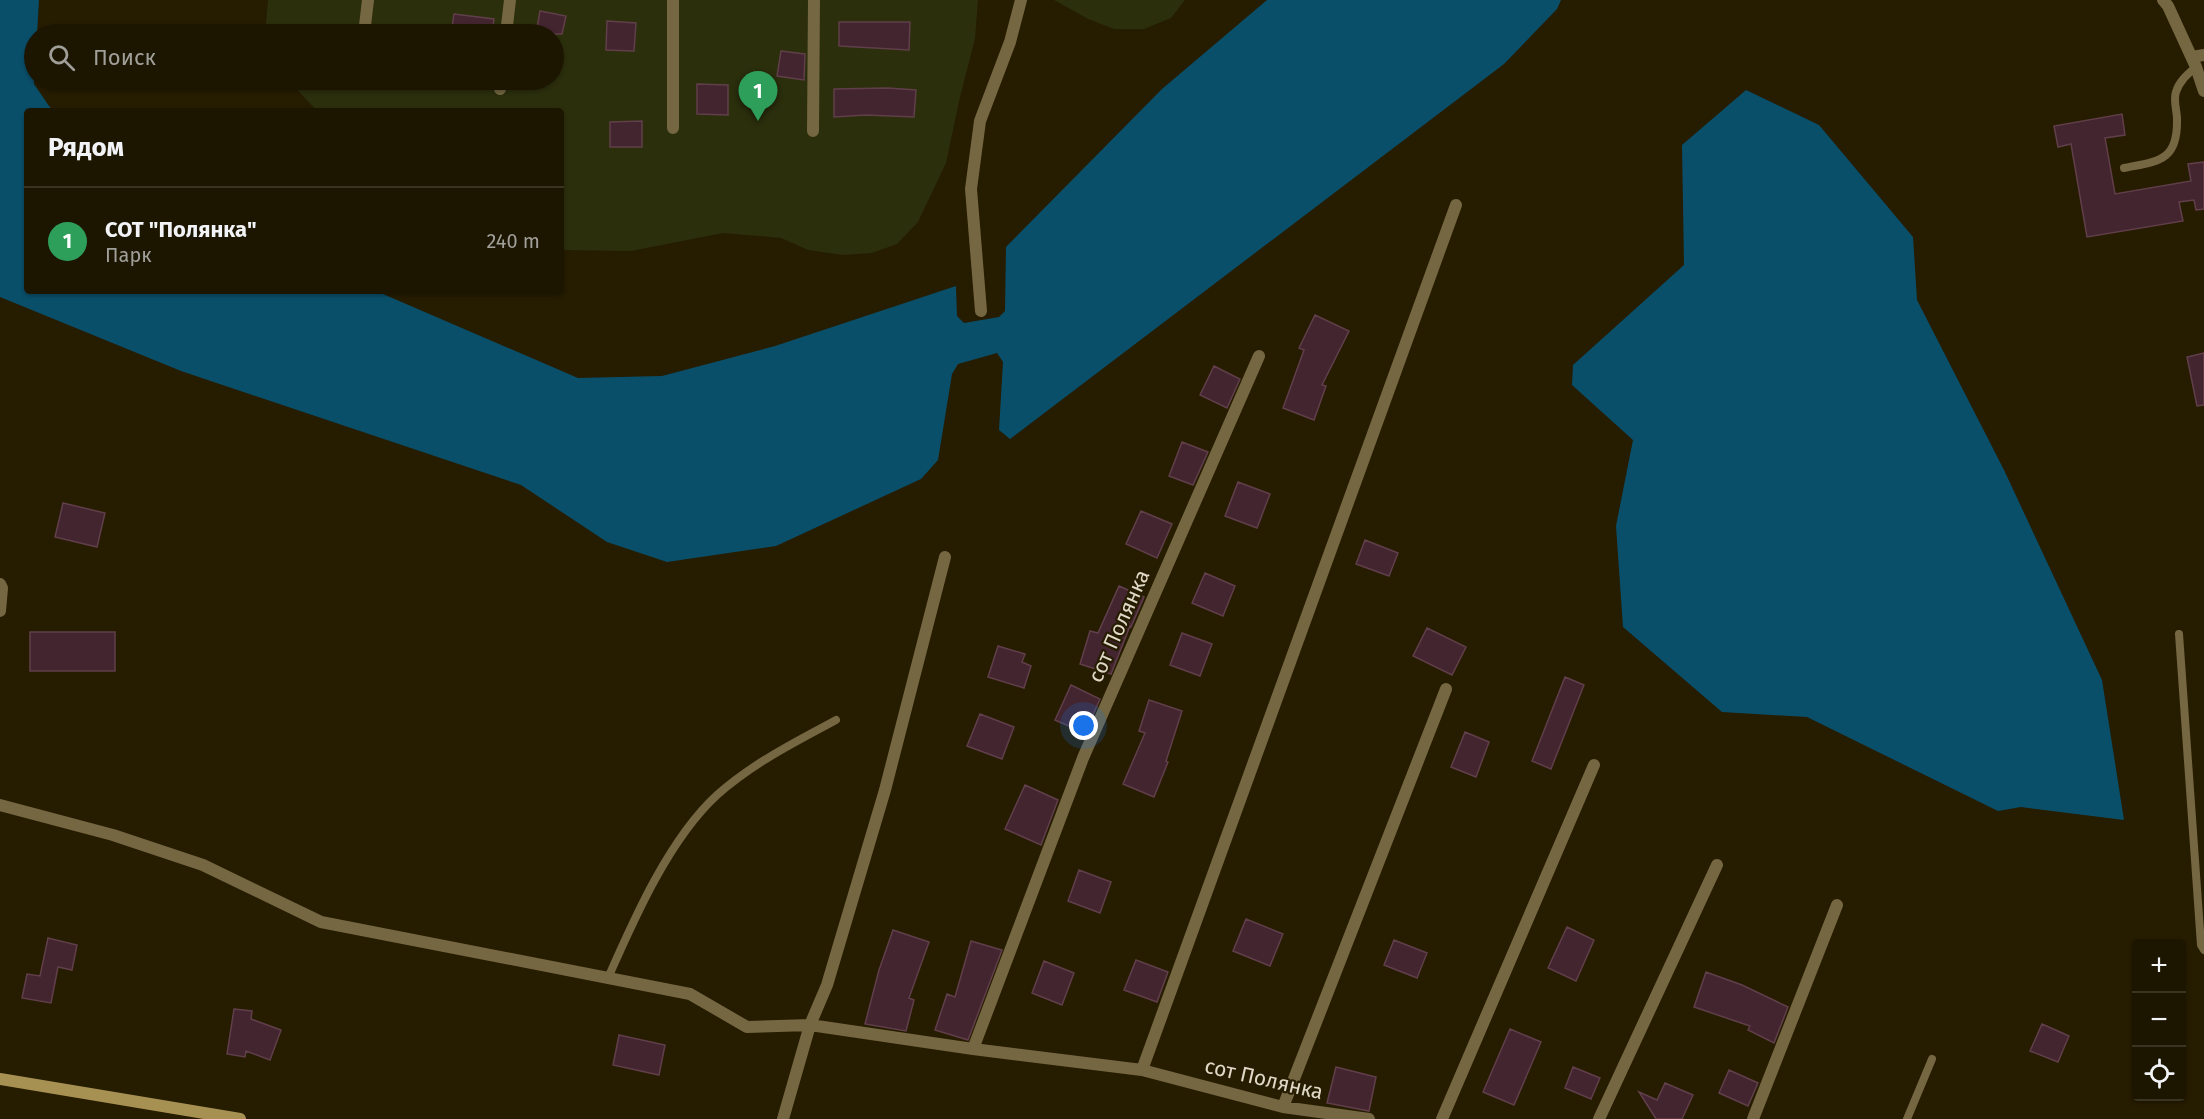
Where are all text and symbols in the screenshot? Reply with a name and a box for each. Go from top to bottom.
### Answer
search box [24,24,564,90]
icon: search [45,41,78,74]
text: Поиск [93,44,156,71]
pin: 1 [738,72,777,121]
text: Рядом [48,132,124,163]
text: СОТ "Полянка" [105,216,257,243]
text: 1 [63,229,72,253]
text: 240 m [486,229,540,253]
text: Парк [105,243,152,267]
street label: сот Полянка [1083,566,1155,686]
your location [1069,711,1098,740]
map controls [2132,939,2186,1101]
button: + [2132,939,2186,993]
button: − [2132,993,2186,1047]
button: locate [2132,1047,2186,1101]
street label: сот Полянка [1202,1053,1326,1105]

